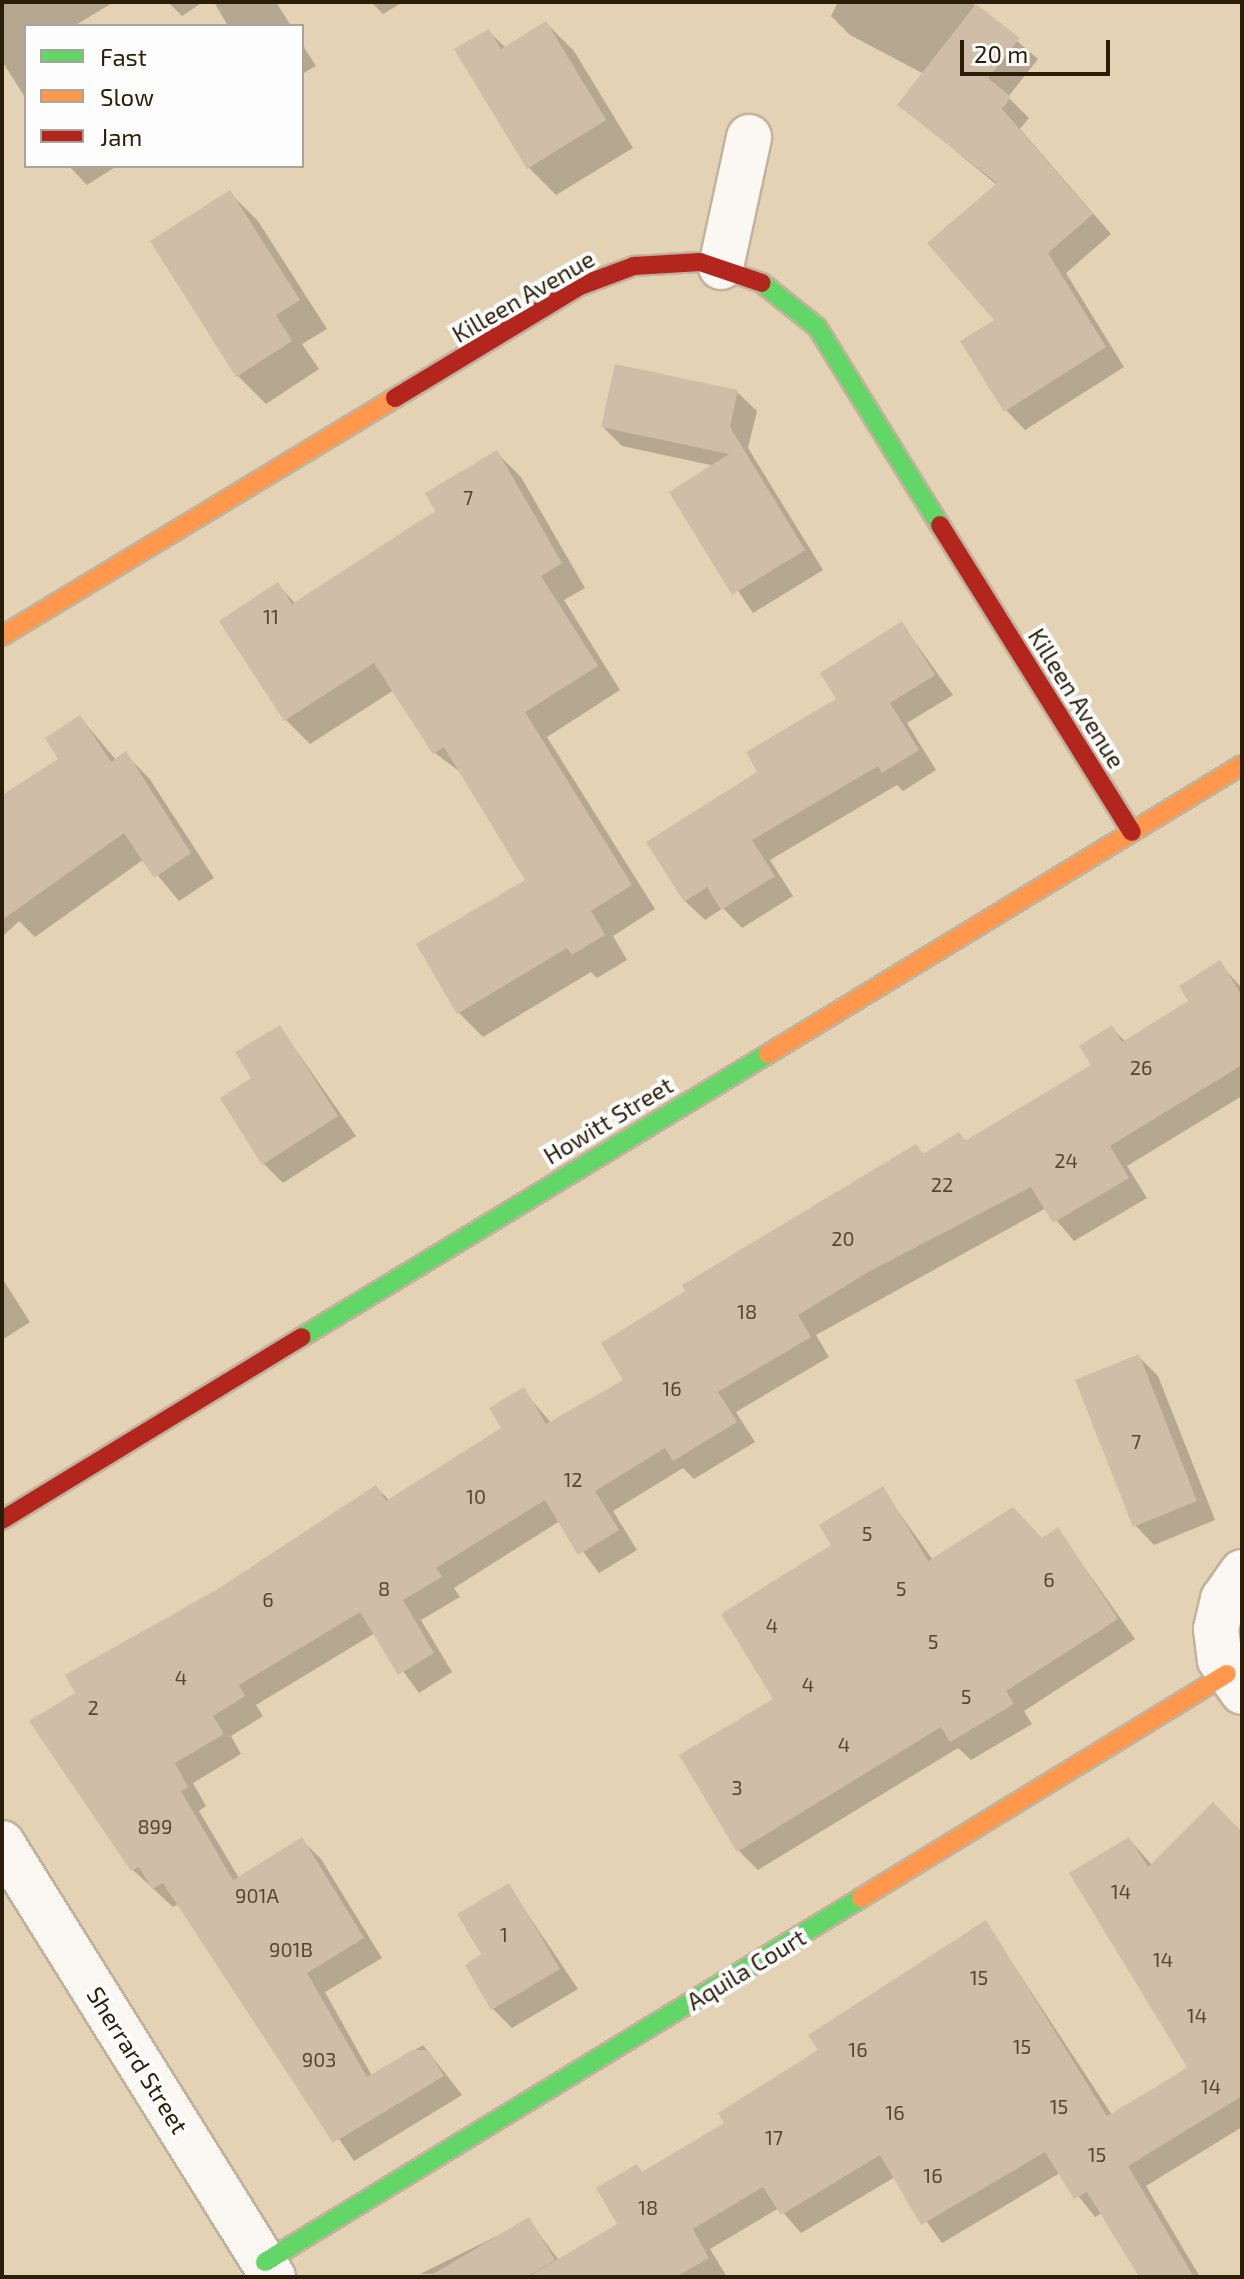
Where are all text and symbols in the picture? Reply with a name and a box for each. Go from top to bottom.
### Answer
legend [24,24,304,168]
scale bar [964,24,1114,74]
text: 20 m [974,39,1028,68]
text: Fast [100,42,147,71]
text: Slow [100,82,154,111]
text: Jam [100,122,142,151]
street label: Killeen Avenue [447,244,599,348]
house number: 7 [463,485,473,509]
house number: 11 [263,604,279,628]
street label: Killeen Avenue [1022,623,1132,773]
house number: 26 [1130,1055,1152,1079]
street label: Howitt Street [538,1070,678,1170]
house number: 24 [1054,1148,1078,1172]
house number: 22 [931,1172,953,1196]
house number: 20 [831,1226,855,1250]
house number: 18 [737,1299,757,1323]
house number: 16 [662,1376,682,1400]
house number: 7 [1131,1429,1141,1453]
house number: 12 [563,1467,583,1491]
house number: 10 [466,1484,486,1508]
house number: 5 [862,1521,872,1545]
house number: 6 [1043,1567,1055,1591]
house number: 8 [378,1576,390,1600]
house number: 5 [896,1576,906,1600]
house number: 6 [262,1587,274,1611]
house number: 4 [766,1613,778,1637]
house number: 5 [928,1629,938,1653]
house number: 4 [175,1665,187,1689]
house number: 4 [802,1672,814,1696]
house number: 5 [961,1684,971,1708]
house number: 2 [87,1695,99,1719]
house number: 4 [838,1732,850,1756]
house number: 3 [731,1775,743,1799]
house number: 899 [137,1814,173,1838]
house number: 14 [1111,1879,1131,1903]
house number: 901A [235,1883,279,1907]
house number: 1 [500,1922,508,1946]
street label: Aquila Court [681,1922,811,2016]
house number: 901B [269,1937,313,1961]
house number: 14 [1153,1947,1173,1971]
house number: 15 [970,1965,988,1989]
street label: Sherrard Street [81,1981,195,2139]
house number: 14 [1187,2003,1207,2027]
house number: 15 [1013,2034,1031,2058]
house number: 16 [848,2037,868,2061]
house number: 903 [302,2047,336,2071]
house number: 14 [1201,2074,1221,2098]
house number: 15 [1050,2094,1068,2118]
house number: 16 [885,2100,905,2124]
house number: 17 [765,2125,783,2149]
house number: 15 [1088,2142,1106,2166]
house number: 16 [923,2163,943,2187]
house number: 18 [638,2195,658,2219]

